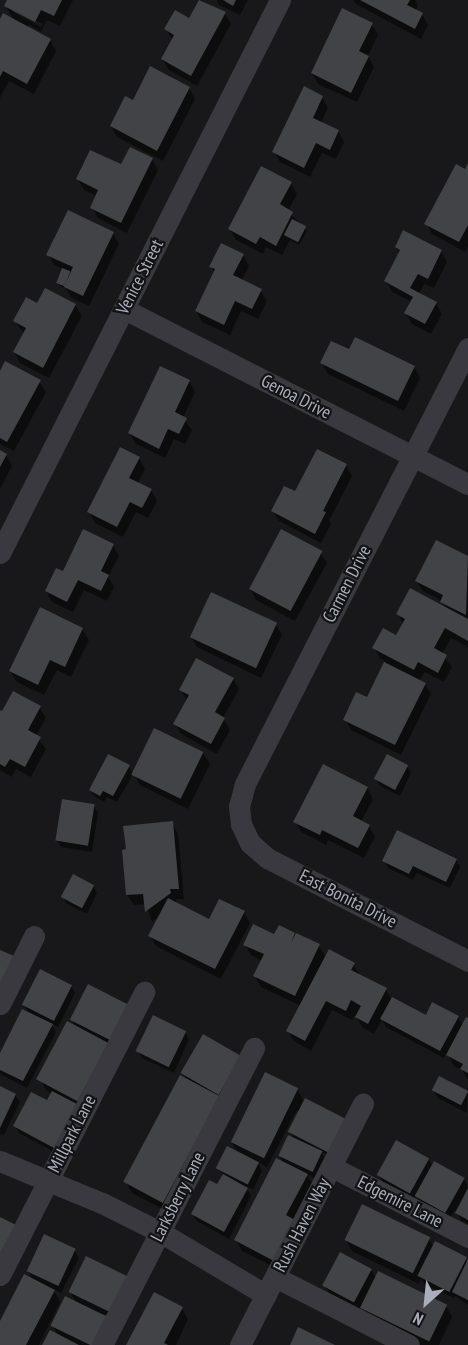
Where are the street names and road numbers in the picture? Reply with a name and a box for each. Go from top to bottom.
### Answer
street label: Venice Street [112,236,168,318]
street label: Genoa Drive [257,370,335,424]
street label: Carmen Drive [318,542,376,626]
street label: East Bonita Drive [296,865,400,933]
street label: Millpark Lane [43,1092,101,1176]
street label: Larksberry Lane [146,1148,210,1246]
street label: Edgemire Lane [354,1171,446,1233]
street label: Rush Haven Way [269,1174,335,1276]

